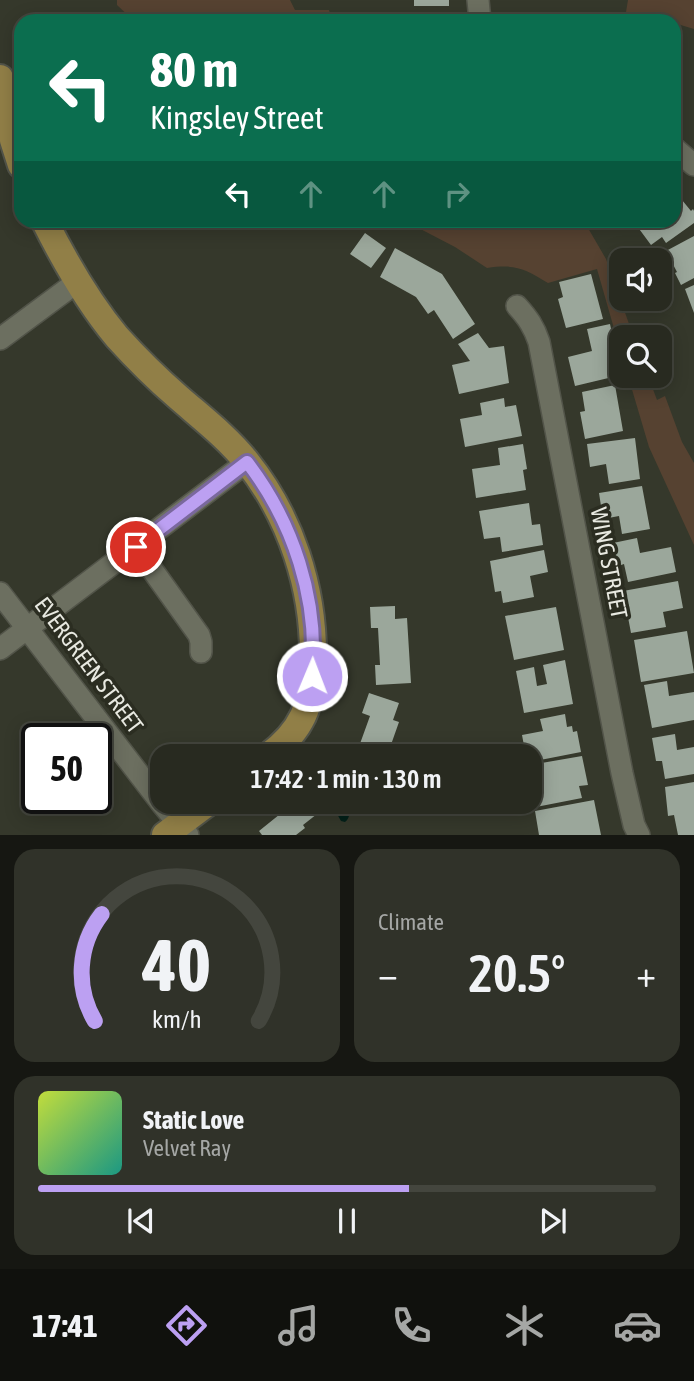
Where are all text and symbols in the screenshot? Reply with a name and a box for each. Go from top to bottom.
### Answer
text: 80 m [150,41,238,97]
icon: left [35,42,126,133]
text: Kingsley Street [150,99,324,136]
icon: left [219,175,257,213]
icon: ahead [292,175,330,213]
icon: ahead [365,175,403,213]
icon: right [438,175,476,213]
map controls [609,248,672,388]
button: sound [609,248,672,311]
button: search [609,325,672,388]
street label: WING STREET [586,505,632,621]
pin [106,517,166,577]
icon: arrive [117,528,155,566]
street label: EVERGREEN STREET [30,592,148,738]
position arrow [275,639,349,713]
speed limit sign: 50 [21,723,112,814]
text: 17:42 · 1 min · 130 m [251,764,441,794]
text: Climate [378,909,444,935]
text: 40 [142,924,211,1007]
text: 20.5° [469,943,565,1003]
text: − [378,952,398,995]
text: + [636,952,656,995]
text: km/h [152,1005,202,1033]
text: Static Love [143,1105,244,1135]
text: Velvet Ray [143,1135,231,1161]
icon: previous [122,1202,160,1240]
icon: pause [328,1202,366,1240]
icon: next [534,1202,572,1240]
icon: directions [162,1301,211,1350]
icon: music [274,1301,323,1350]
icon: phone [387,1301,436,1350]
icon: climate [500,1301,549,1350]
icon: car [613,1301,662,1350]
text: 17:41 [32,1307,98,1344]

